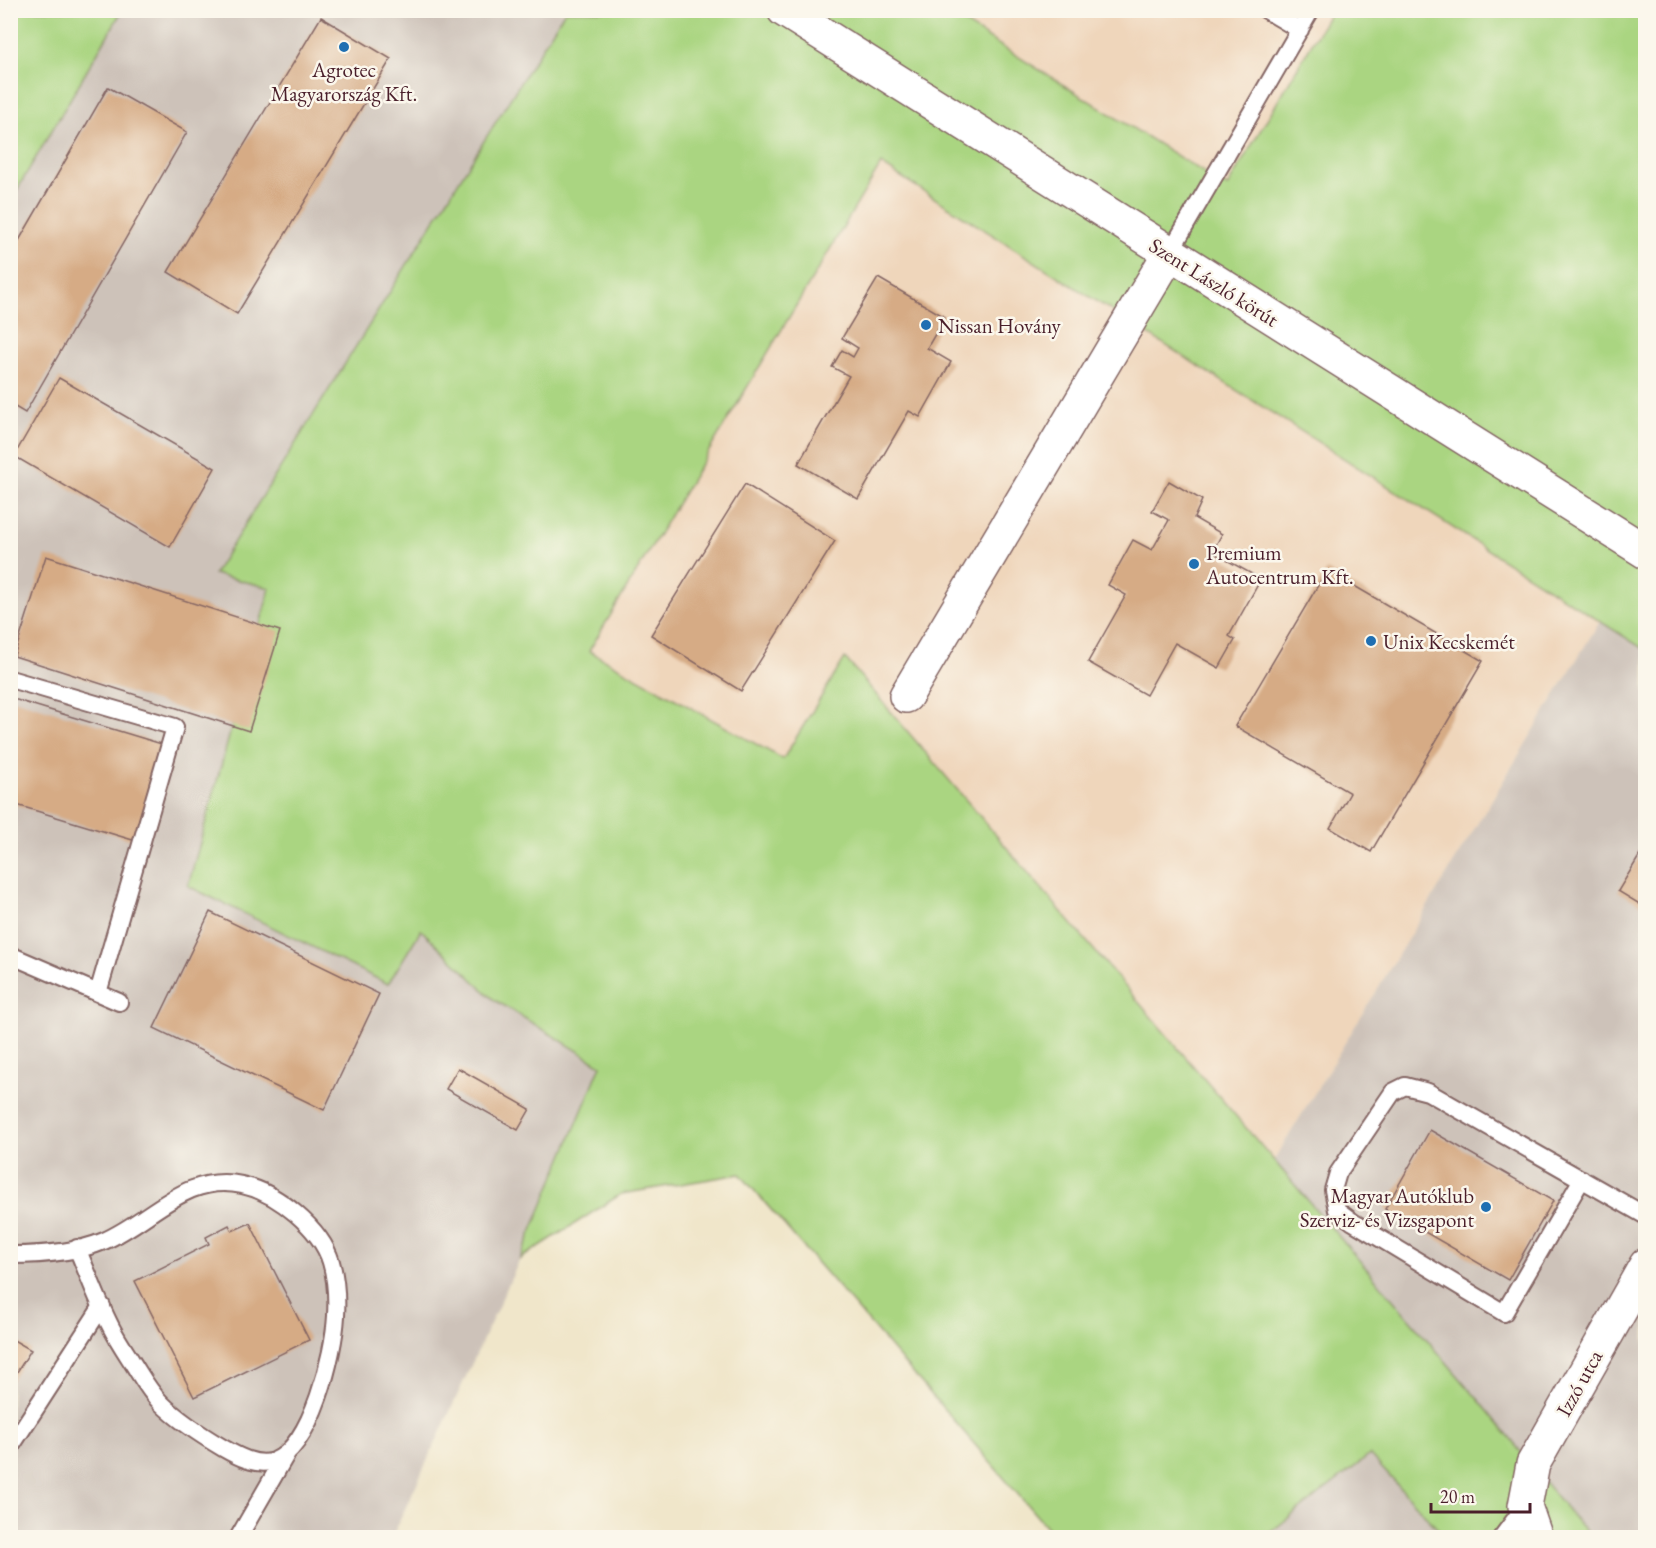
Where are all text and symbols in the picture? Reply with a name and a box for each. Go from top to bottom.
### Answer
marker: Agrotec Magyarország Kft. [337,40,351,54]
place label: Agrotec Magyarország Kft. [271,56,417,107]
street label: Szent László körút [1144,231,1284,333]
place label: Nissan Hovány [938,312,1062,339]
marker: Nissan Hovány [919,318,933,332]
place label: Premium Autocentrum Kft. [1205,539,1354,590]
marker: Premium Autocentrum Kft. [1187,557,1201,571]
place label: Unix Kecskemét [1383,628,1515,655]
marker: Unix Kecskemét [1364,634,1378,648]
place label: Magyar Autóklub Szerviz- és Vizsgapont [1300,1182,1474,1233]
marker: Magyar Autóklub Szerviz- és Vizsgapont [1479,1200,1493,1214]
street label: Izzó utca [1550,1344,1609,1421]
scale bar [1431,1476,1530,1514]
text: 20 m [1440,1485,1475,1508]

